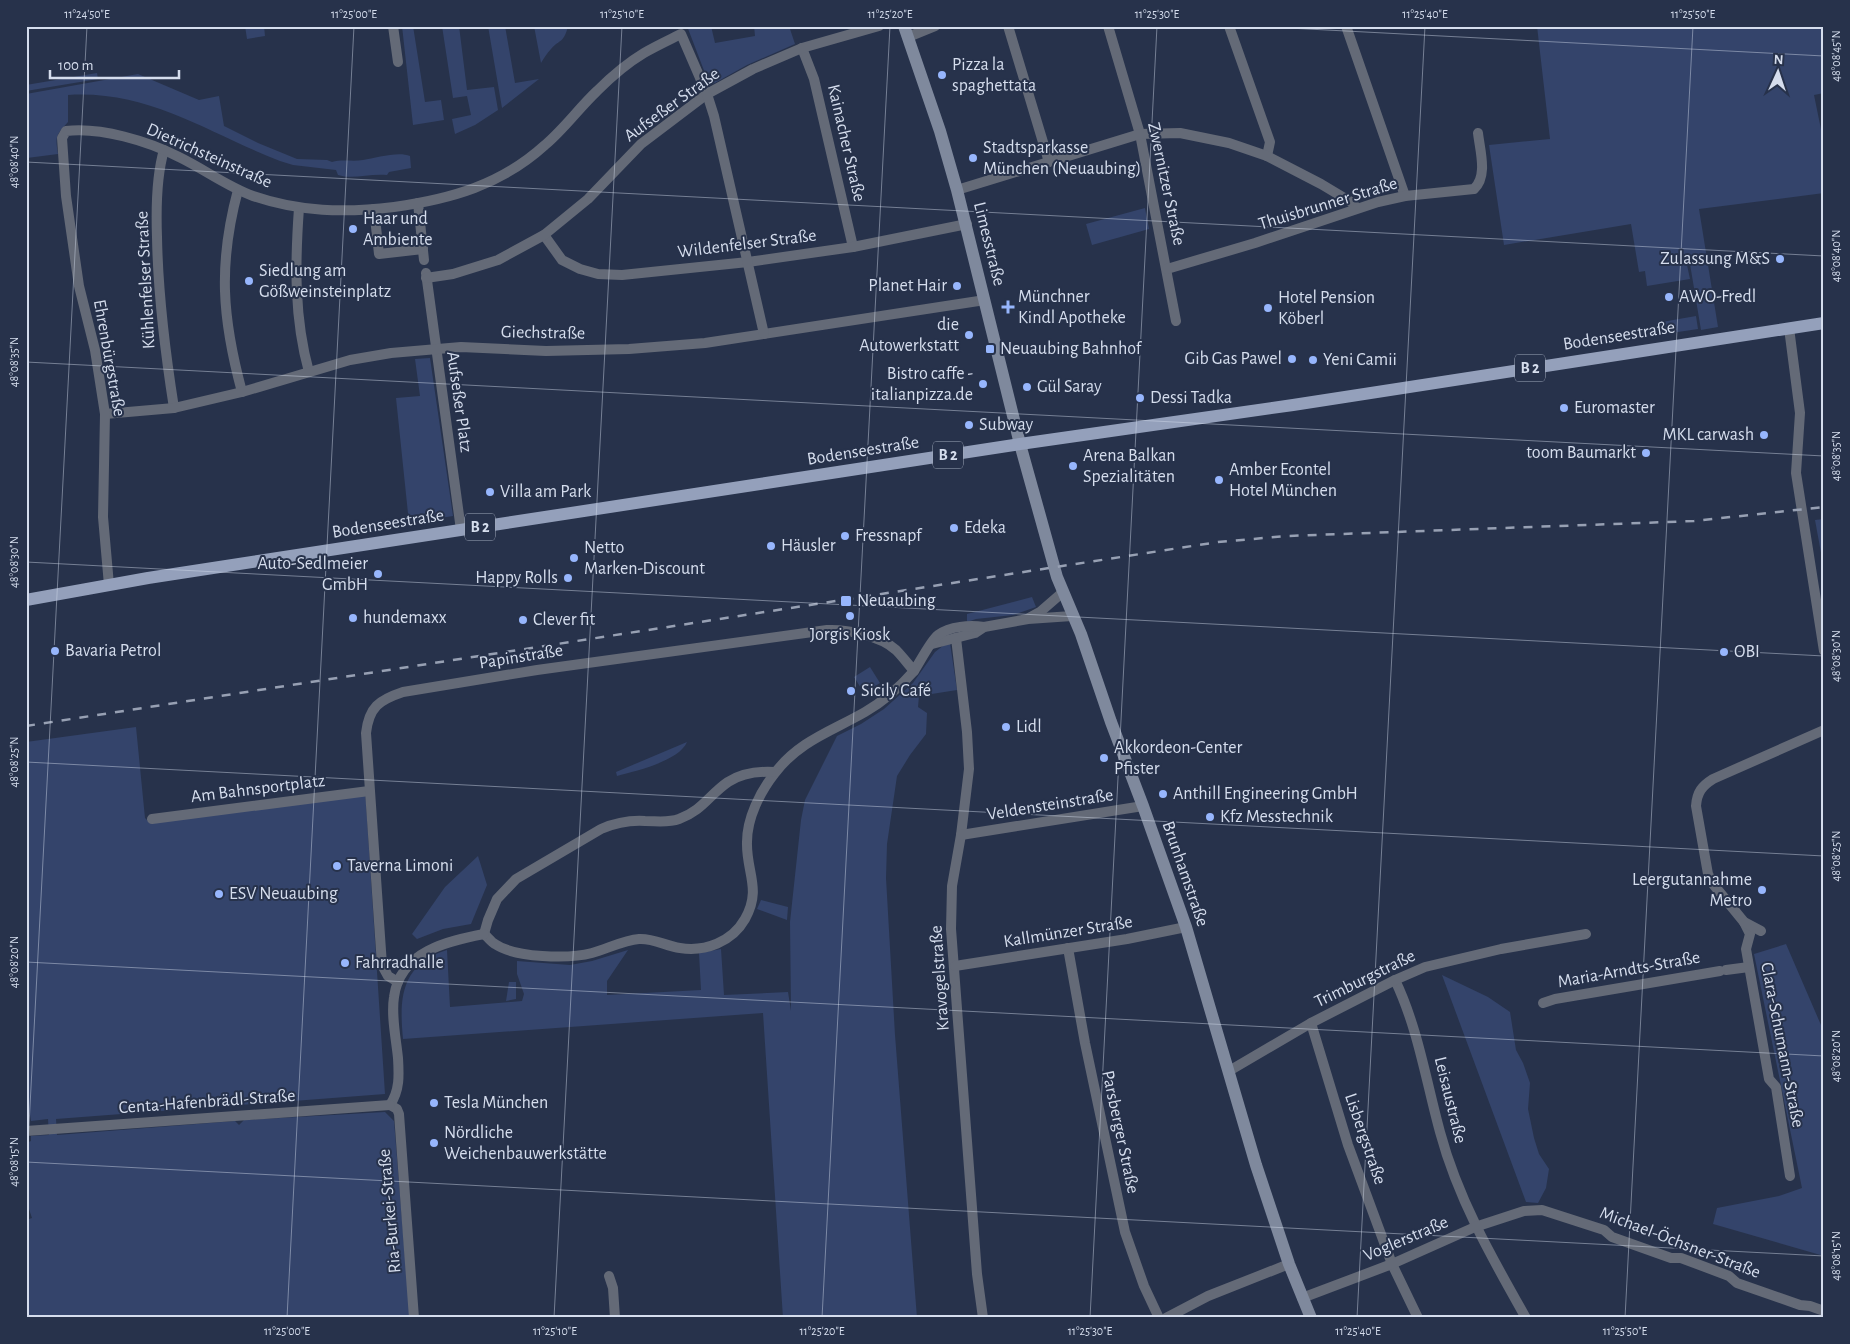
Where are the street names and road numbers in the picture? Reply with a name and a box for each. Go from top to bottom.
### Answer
street label: Aufseßer Straße [621,64,723,146]
street label: Kainacher Straße [824,83,868,203]
street label: Dietrichsteinstraße [144,120,274,192]
street label: Zwernitzer Straße [1144,121,1188,247]
street label: Thuisbrunner Straße [1256,174,1400,234]
street label: Limesstraße [970,200,1008,288]
street label: Kühlenfelser Straße [133,211,159,349]
street label: Wildenfelser Straße [677,227,817,261]
street label: Ehrenbürgstraße [90,298,128,418]
street label: Bodenseestraße [1562,318,1676,354]
street label: Giechstraße [501,323,585,343]
street label: Aufseßer Platz [443,350,475,454]
road number: B 2 [1515,354,1545,382]
street label: Bodenseestraße [806,433,920,469]
road number: B 2 [933,442,963,468]
street label: Bodenseestraße [331,506,445,542]
road number: B 2 [465,514,495,540]
street label: Papinstraße [478,641,564,673]
street label: Am Bahnsportplatz [190,772,326,806]
street label: Veldensteinstraße [986,786,1114,824]
street label: Brunhamstraße [1159,819,1211,929]
street label: Kallmünzer Straße [1002,913,1134,951]
street label: Kravogelstraße [927,925,953,1031]
street label: Trimburgstraße [1312,947,1418,1011]
street label: Maria-Arndts-Straße [1556,949,1702,991]
street label: Clara-Schumann-Straße [1757,961,1807,1129]
street label: Leisaustraße [1431,1055,1469,1145]
street label: Parsberger Straße [1098,1069,1142,1195]
street label: Centa-Hafenbrädl-Straße [118,1087,296,1117]
street label: Lisbergstraße [1341,1091,1389,1187]
street label: Ria-Burkei-Straße [376,1148,404,1274]
street label: Michael-Öchsner-Straße [1597,1202,1764,1282]
street label: Voglerstraße [1361,1213,1451,1265]

